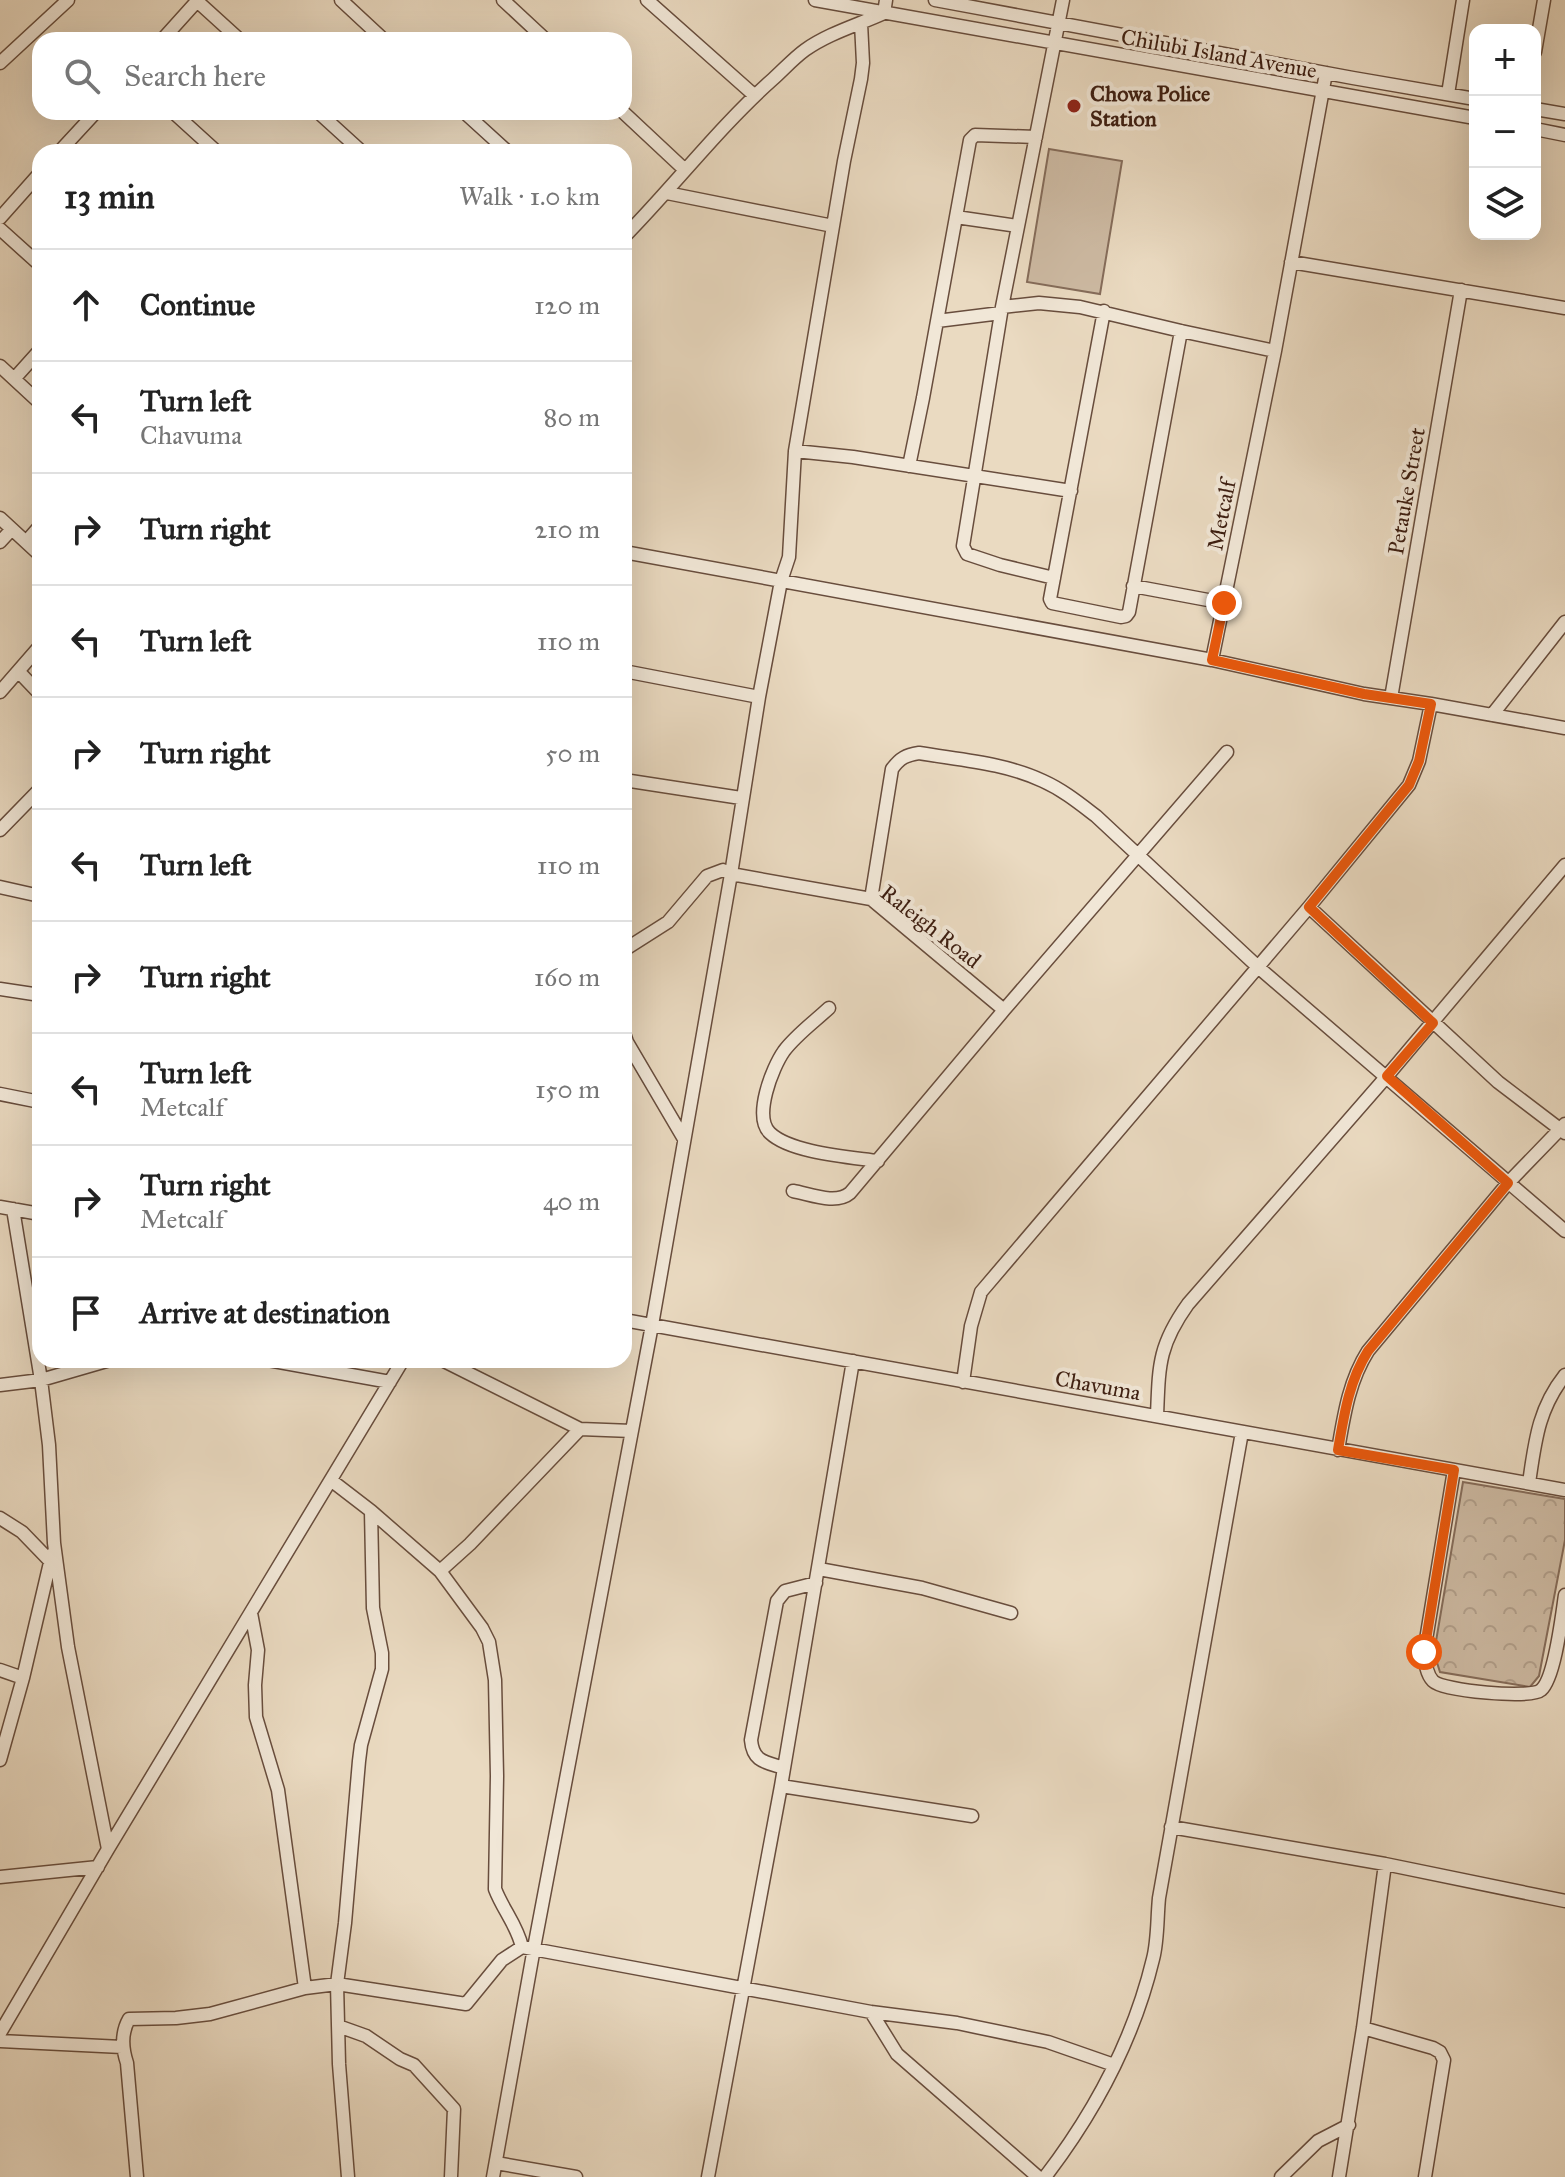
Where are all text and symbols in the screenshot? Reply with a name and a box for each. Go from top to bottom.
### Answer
street label: Chilubi Island Avenue [1119,23,1319,84]
map controls [1469,24,1541,240]
button: + [1469,24,1541,96]
search box [32,32,632,120]
icon: search [60,54,104,98]
text: Search here [124,58,266,94]
place label: Chowa Police Station [1090,80,1210,132]
button: − [1469,96,1541,168]
marker: Chowa Police Station [1065,97,1083,115]
button: layers [1469,168,1541,240]
text: 13 min [64,176,155,217]
text: Walk · 1.0 km [459,180,600,212]
icon: ahead [64,283,108,327]
text: Continue [140,287,255,323]
text: 120 m [534,289,600,321]
text: Turn left [140,383,251,419]
icon: left [64,395,108,439]
text: 80 m [544,401,600,433]
text: Chavuma [140,419,242,451]
street label: Petauke Street [1382,425,1431,557]
street label: Metcalf [1201,474,1242,553]
icon: right [64,507,108,551]
text: Turn right [140,511,271,547]
text: 210 m [534,513,600,545]
route end [1206,585,1242,621]
icon: left [64,619,108,663]
text: Turn left [140,623,251,659]
text: 110 m [537,625,600,657]
icon: right [64,731,108,775]
text: Turn right [140,735,271,771]
text: 50 m [545,737,600,769]
icon: left [64,843,108,887]
text: Turn left [140,847,251,883]
text: 110 m [537,849,600,881]
street label: Raleigh Road [875,879,986,974]
icon: right [64,955,108,999]
text: Turn right [140,959,271,995]
text: 160 m [534,961,600,993]
text: Turn left [140,1055,251,1091]
icon: left [64,1067,108,1111]
text: 150 m [535,1073,600,1105]
text: Metcalf [140,1091,224,1123]
text: Turn right [140,1167,271,1203]
icon: right [64,1179,108,1223]
text: 40 m [543,1185,600,1217]
text: Metcalf [140,1203,224,1235]
icon: arrive [64,1291,108,1335]
text: Arrive at destination [140,1295,390,1331]
street label: Chavuma [1053,1365,1144,1406]
route start [1406,1634,1442,1670]

